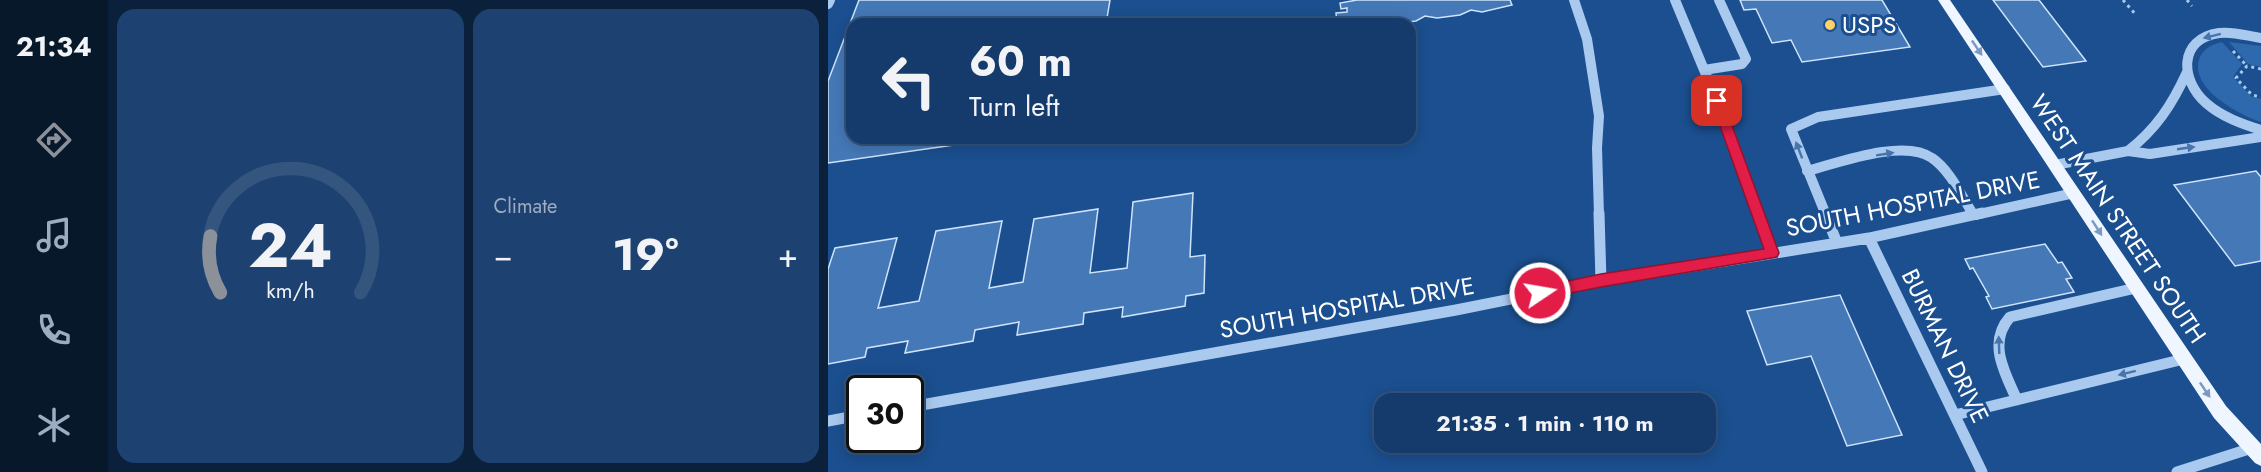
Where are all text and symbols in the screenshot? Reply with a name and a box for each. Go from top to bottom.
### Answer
place label: USPS [1842,7,1896,42]
marker: USPS [1823,18,1837,32]
text: 21:34 [16,27,92,66]
text: 60 m [969,31,1072,92]
one-way arrow [2202,32,2220,41]
one-way arrow [1971,40,1983,56]
icon: left [870,42,948,120]
pin [1691,75,1742,126]
icon: arrive [1700,84,1733,117]
text: Turn left [969,87,1059,126]
street label: WEST MAIN STREET SOUTH [2022,87,2215,350]
icon: directions [33,119,75,161]
one-way arrow [1794,141,1803,159]
one-way arrow [2177,144,2196,153]
one-way arrow [1875,149,1894,158]
street label: SOUTH HOSPITAL DRIVE [1783,162,2043,245]
text: Climate [494,192,557,221]
text: 24 [248,200,332,290]
icon: music [33,214,75,256]
one-way arrow [2091,220,2102,236]
text: 19° [612,222,679,287]
text: − [494,232,513,279]
text: + [778,232,798,279]
position arrow [1508,261,1572,325]
street label: BURMAN DRIVE [1893,263,1998,429]
street label: SOUTH HOSPITAL DRIVE [1217,268,1477,347]
text: km/h [266,275,314,306]
icon: phone [33,309,75,351]
one-way arrow [1995,335,2004,354]
one-way arrow [2118,369,2136,379]
speed limit sign: 30 [846,375,924,453]
one-way arrow [2199,382,2210,398]
icon: climate [33,404,75,446]
text: 21:35 · 1 min · 110 m [1436,407,1654,439]

